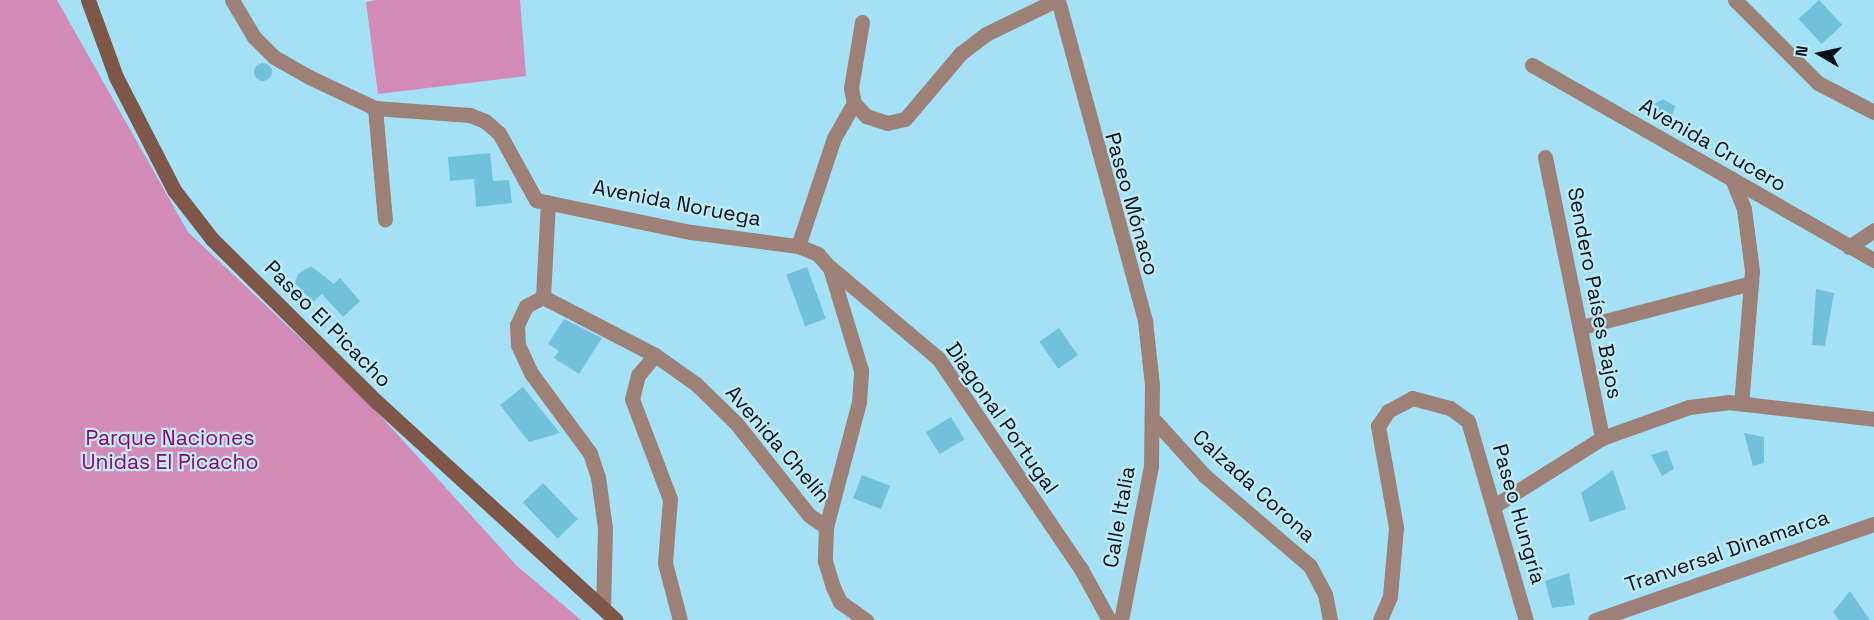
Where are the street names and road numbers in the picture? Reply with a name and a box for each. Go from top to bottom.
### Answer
street label: Avenida Crucero [1635,93,1791,197]
street label: Paseo Mónaco [1100,130,1164,278]
street label: Avenida Noruega [591,174,763,232]
street label: Sendero Países Bajos [1562,185,1628,401]
street label: Paseo El Picacho [259,255,397,393]
street label: Diagonal Portugal [940,337,1064,499]
street label: Avenida Chelín [720,380,836,508]
street label: Calzada Corona [1187,424,1321,548]
street label: Paseo Hungría [1487,441,1551,587]
street label: Calle Italia [1098,464,1140,570]
street label: Tranversal Dinamarca [1622,504,1832,598]

